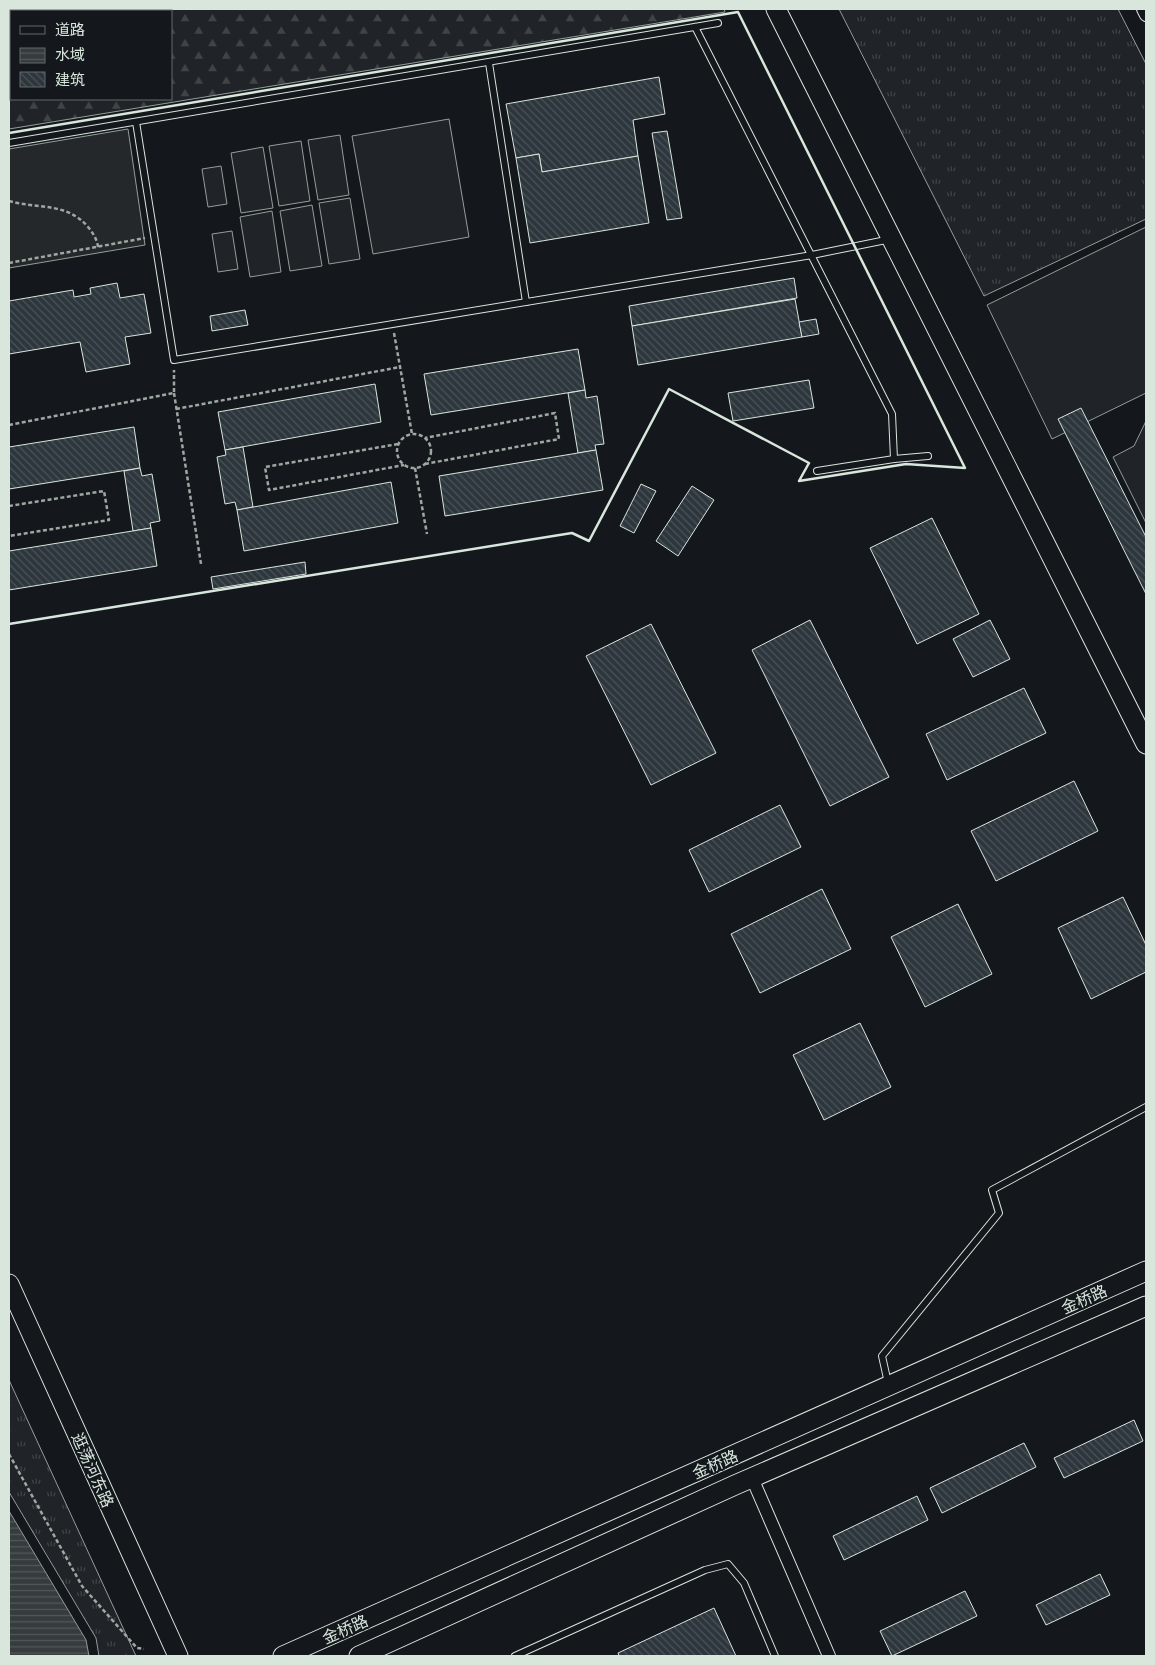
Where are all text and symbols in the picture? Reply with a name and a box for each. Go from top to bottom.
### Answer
legend [10,10,172,100]
text: 道路 [55,21,85,39]
text: 水域 [55,46,85,64]
text: 建筑 [55,71,85,89]
street label: 金桥路 [1058,1281,1110,1318]
street label: 逛荡河东路 [68,1430,117,1511]
street label: 金桥路 [689,1446,741,1483]
street label: 金桥路 [319,1611,371,1648]

